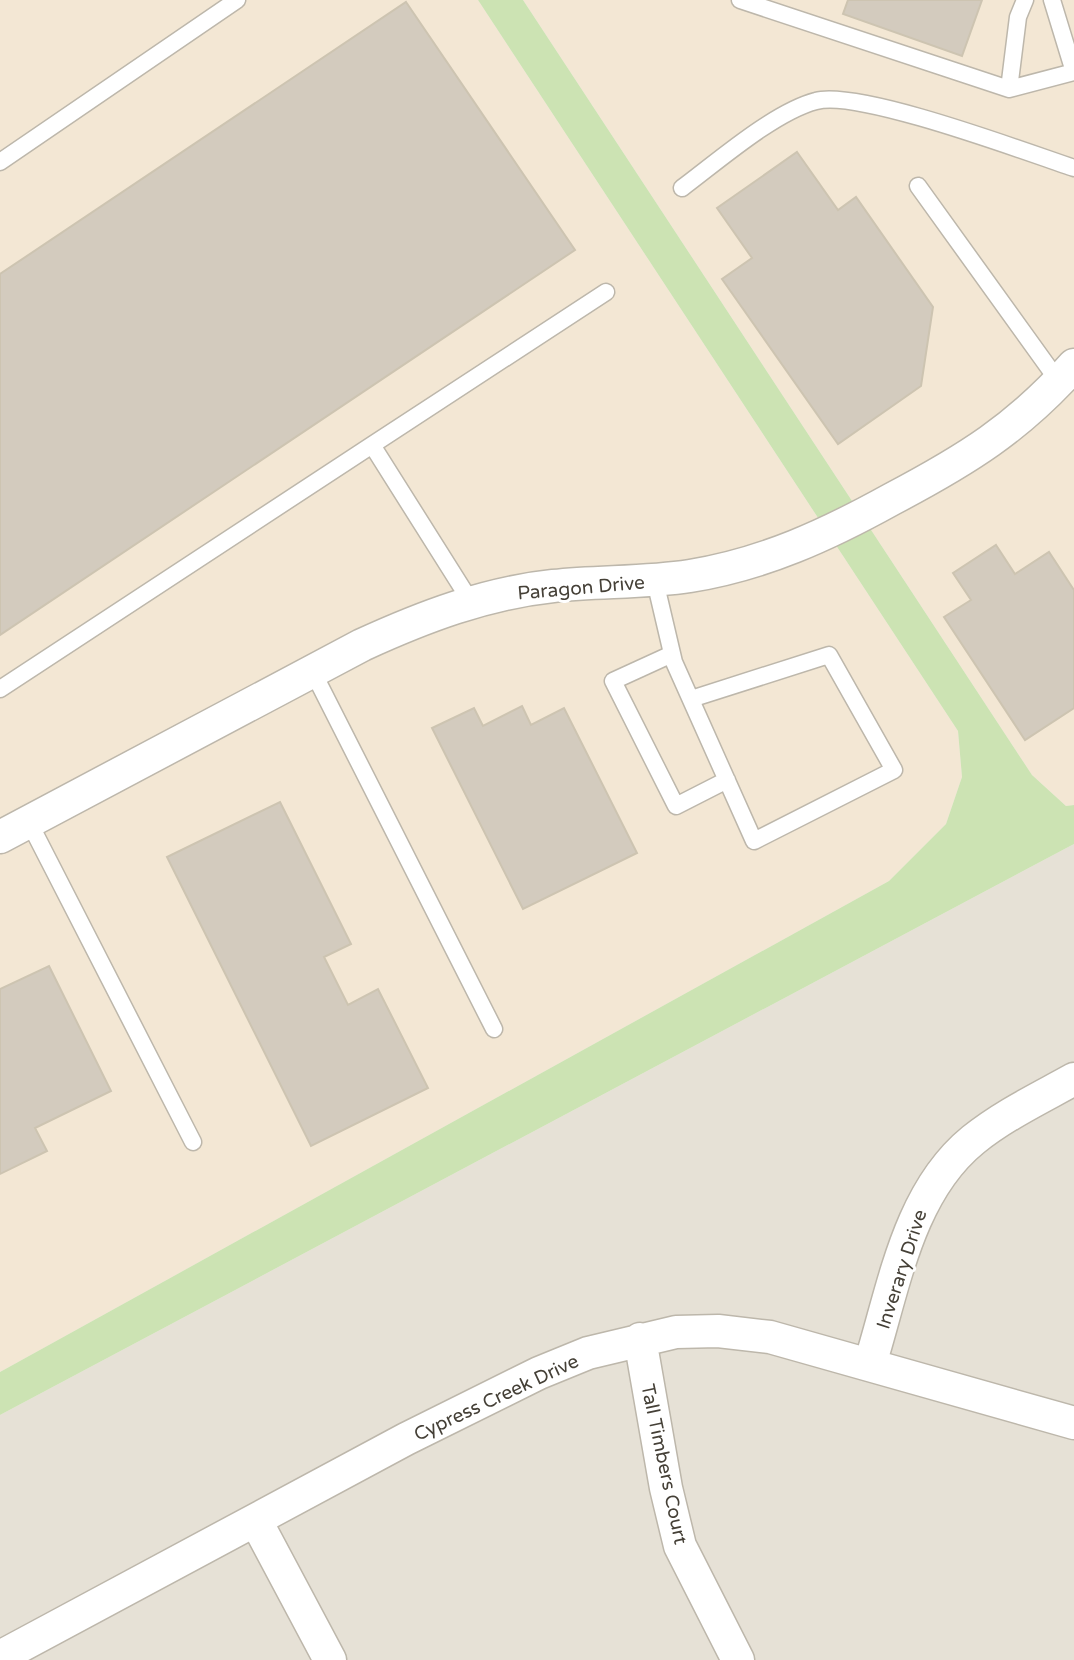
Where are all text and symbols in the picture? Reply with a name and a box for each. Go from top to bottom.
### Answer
street label: Paragon Drive [516,571,646,605]
street label: Inverary Drive [872,1207,932,1332]
street label: Cypress Creek Drive [411,1350,582,1446]
street label: Tall Timbers Court [636,1382,692,1546]

